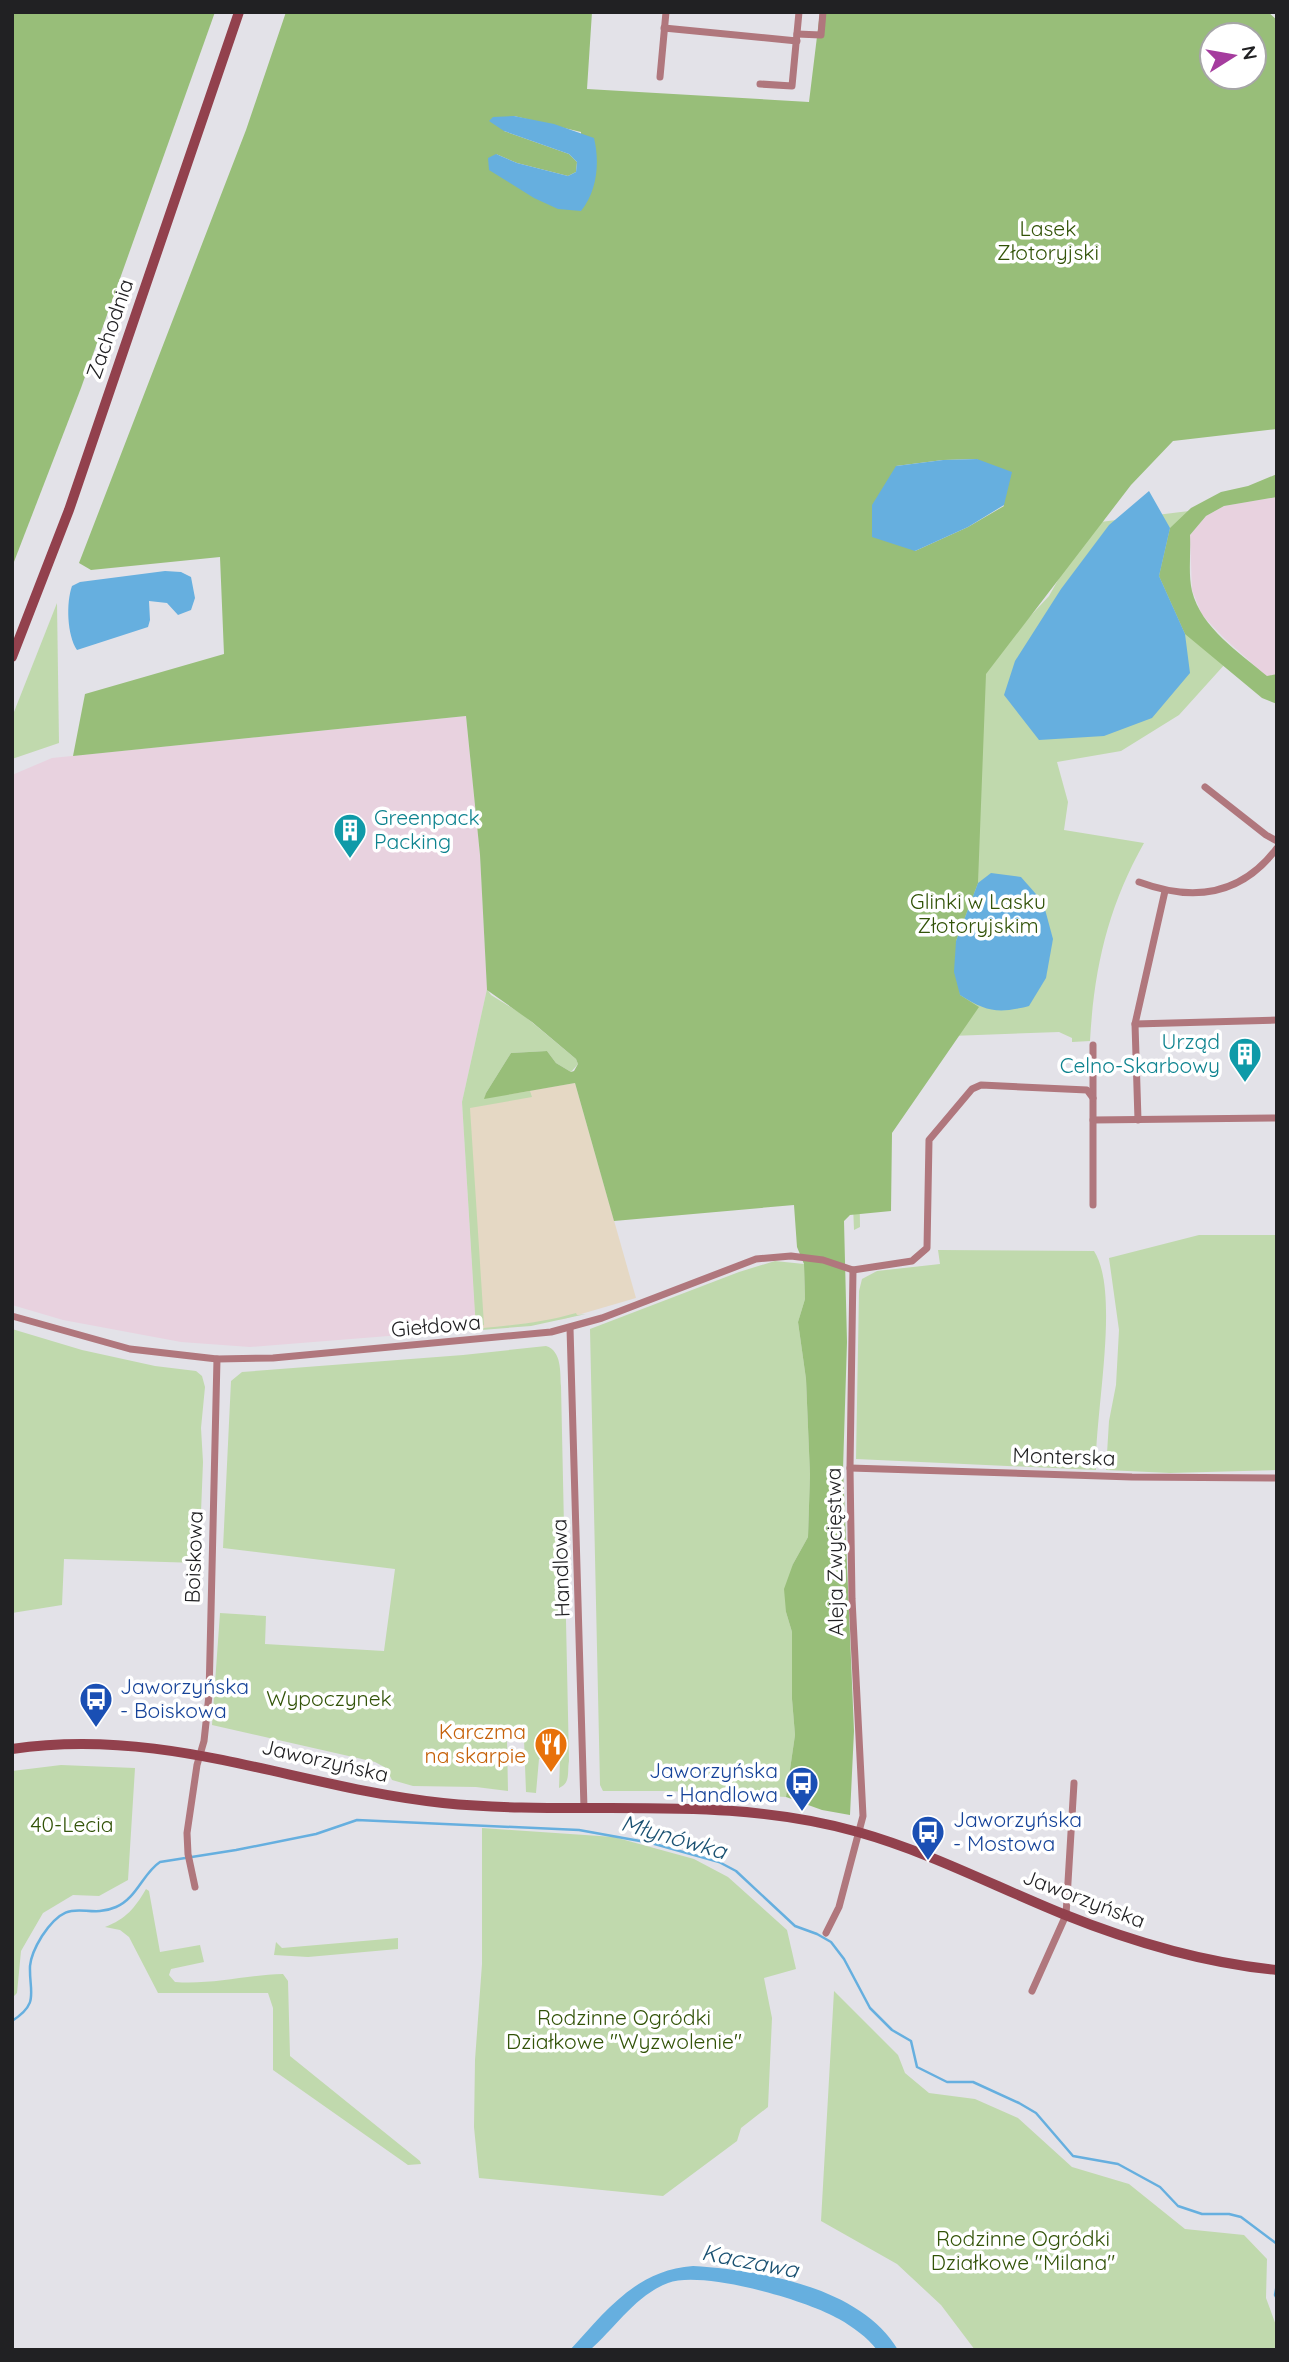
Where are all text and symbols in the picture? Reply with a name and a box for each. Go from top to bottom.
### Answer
north arrow [1198,21,1268,91]
text: N [1237,44,1263,62]
park label: Lasek Złotoryjski [997,215,1099,265]
street label: Zachodnia [80,275,138,382]
place label: Greenpack Packing [374,804,480,854]
building icon: Greenpack Packing [331,811,369,860]
park label: Glinki w Lasku Złotoryjskim [910,888,1046,938]
place label: Urząd Celno-Skarbowy [1060,1028,1220,1078]
building icon: Urząd Celno-Skarbowy [1226,1035,1264,1084]
street label: Giełdowa [390,1308,482,1342]
street label: Monterska [1012,1441,1116,1471]
street label: Aleja Zwycięstwa [820,1467,848,1637]
street label: Boiskowa [178,1510,208,1604]
street label: Handlowa [545,1518,575,1618]
place label: Jaworzyńska - Boiskowa [120,1673,249,1723]
bus stop icon: Jaworzyńska - Boiskowa [77,1680,115,1729]
park label: Wypoczynek [266,1685,392,1711]
place label: Karczma na skarpie [425,1718,526,1768]
restaurant icon: Karczma na skarpie [532,1725,570,1774]
street label: Jaworzyńska [259,1733,391,1787]
place label: Jaworzyńska - Handlowa [649,1757,778,1807]
bus stop icon: Jaworzyńska - Handlowa [783,1764,821,1813]
place label: Jaworzyńska - Mostowa [953,1806,1082,1856]
water label: Młynówka [618,1808,731,1866]
park label: 40-Lecia [31,1811,113,1837]
bus stop icon: Jaworzyńska - Mostowa [909,1813,947,1862]
street label: Jaworzyńska [1019,1863,1149,1933]
park label: Rodzinne Ogródki Działkowe "Wyzwolenie" [506,2004,742,2054]
park label: Rodzinne Ogródki Działkowe "Milana" [931,2225,1115,2275]
water label: Kaczawa [699,2237,802,2284]

